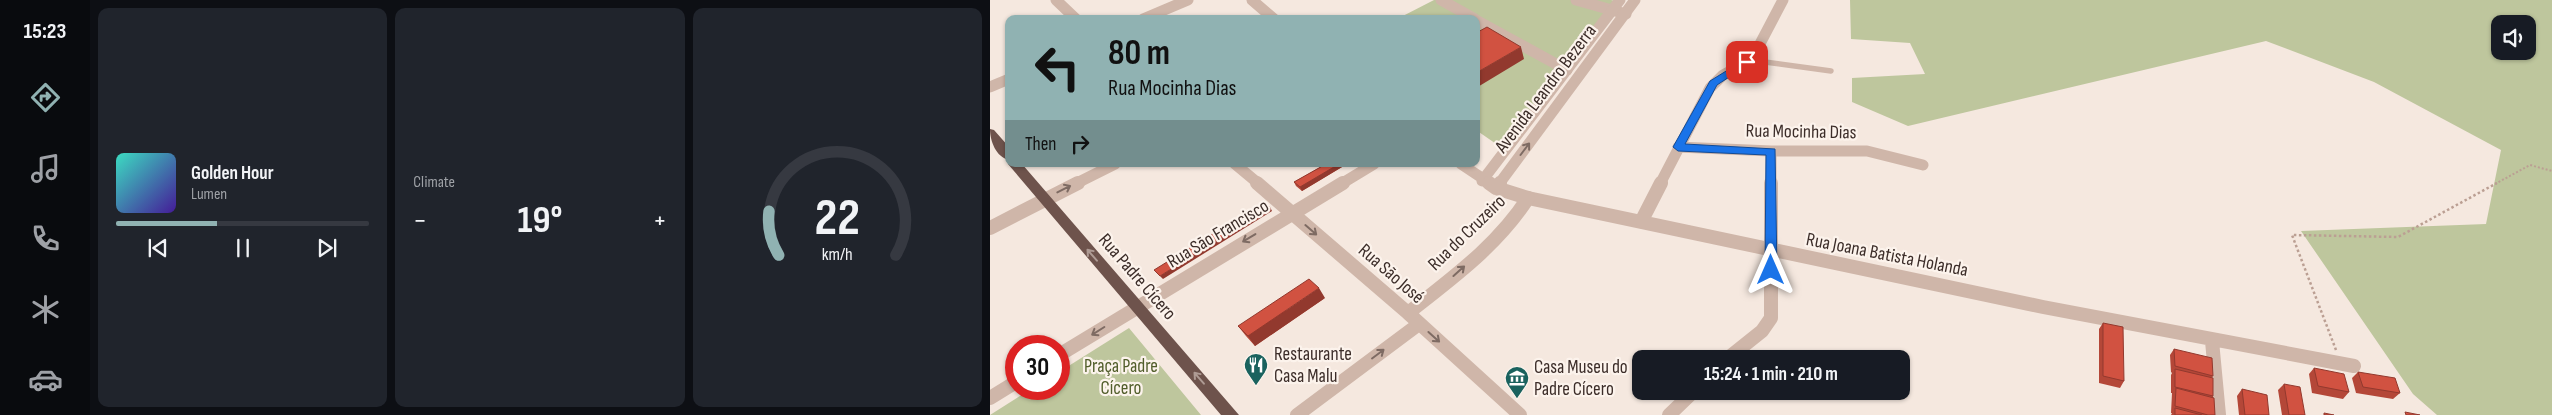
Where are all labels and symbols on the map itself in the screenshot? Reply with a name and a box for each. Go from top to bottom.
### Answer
street label: Avenida Leandro Bezerra [1490,20,1602,159]
pin [1726,41,1768,83]
street label: Rua Mocinha Dias [1745,120,1857,144]
one-way arrow [1520,142,1530,156]
one-way arrow [1057,184,1072,194]
street label: Rua do Cruzeiro [1423,190,1511,276]
street label: Rua São Francisco [1163,195,1273,273]
one-way arrow [1305,225,1318,236]
street label: Rua Joana Batista Holanda [1804,228,1970,282]
street label: Rua Padre Cícero [1093,229,1181,325]
one-way arrow [1243,234,1257,244]
street label: Rua São José [1353,239,1429,309]
position arrow [1744,243,1796,295]
one-way arrow [1086,249,1098,262]
one-way arrow [1453,266,1466,277]
one-way arrow [1091,326,1105,337]
one-way arrow [1427,331,1440,343]
speed limit sign: 30 [1005,335,1070,400]
place label: Restaurante Casa Malu [1274,343,1352,388]
one-way arrow [1371,349,1384,360]
restaurant icon: Restaurante Casa Malu [1243,352,1269,386]
park label: Praça Padre Cícero [1084,355,1158,400]
place label: Casa Museu do Padre Cícero [1534,356,1628,401]
museum icon: Casa Museu do Padre Cícero [1504,365,1530,399]
one-way arrow [1193,372,1204,385]

